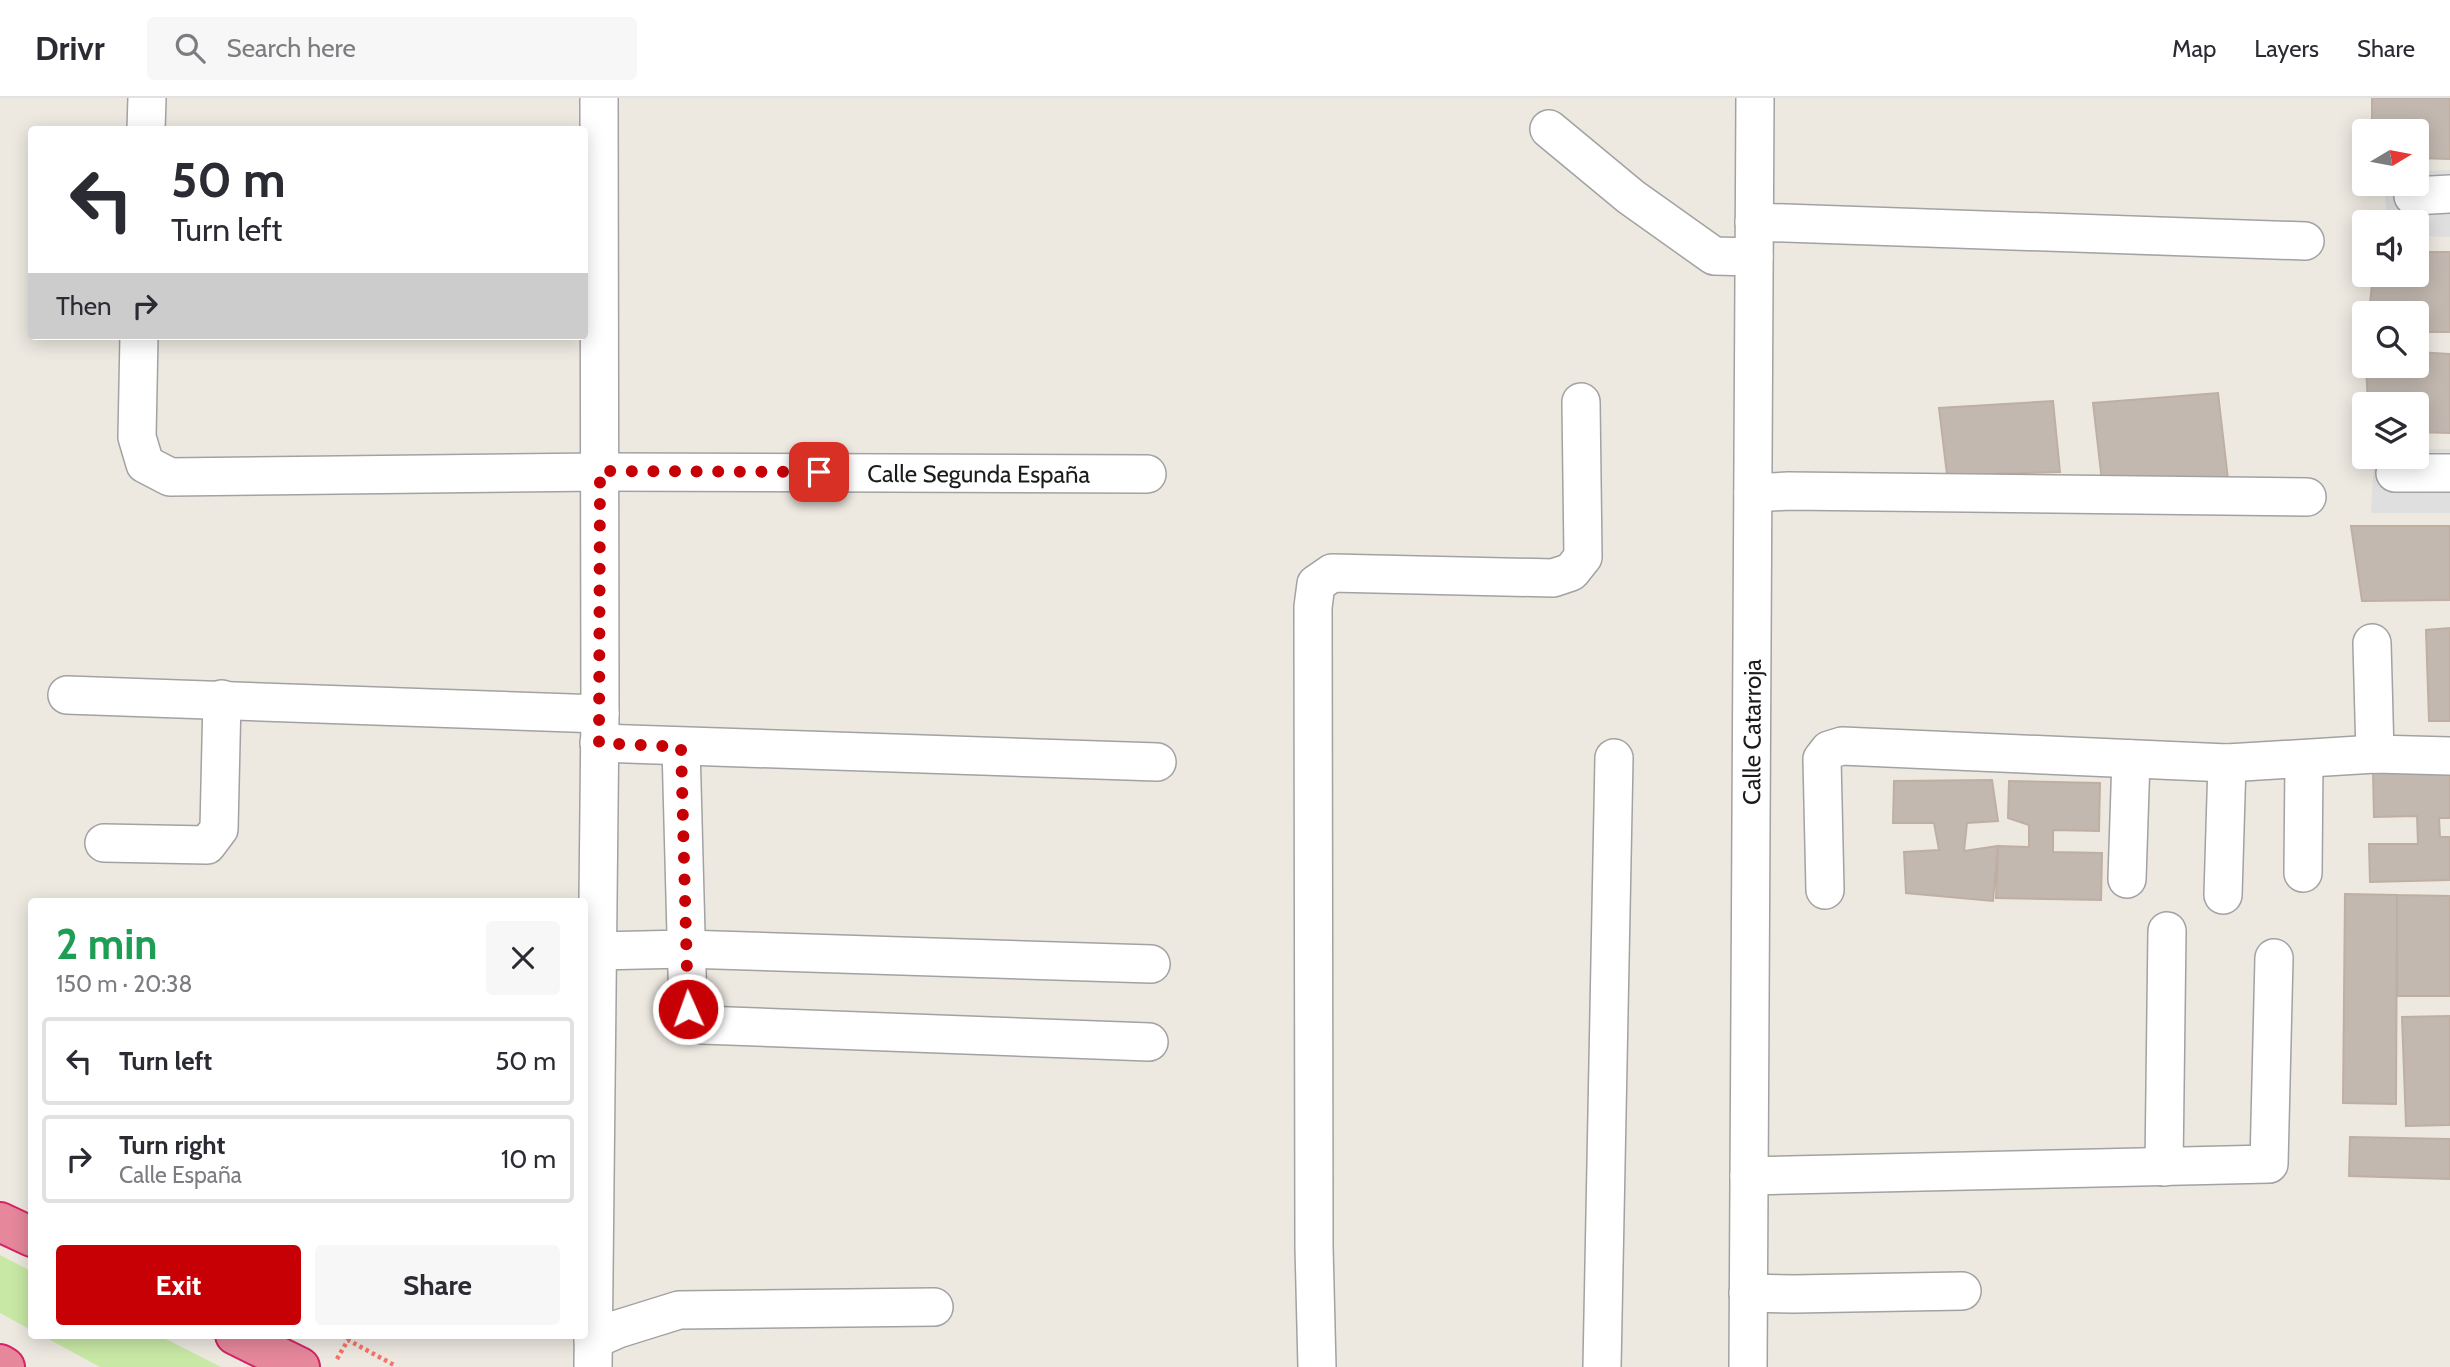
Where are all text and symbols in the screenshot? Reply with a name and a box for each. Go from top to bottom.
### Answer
search box [147,17,637,80]
text: Drivr [35,28,105,68]
icon: search [171,29,209,67]
text: Search here [227,32,356,64]
text: Map [2172,34,2216,63]
text: Layers [2254,34,2319,63]
text: Share [2357,34,2415,63]
north arrow [2352,119,2429,196]
map controls [2352,119,2429,469]
text: 50 m [171,150,286,209]
icon: left [56,154,147,245]
text: Turn left [171,210,282,249]
button: sound [2352,210,2429,287]
icon: right [126,287,164,325]
text: Then [56,290,112,322]
button: search [2352,301,2429,378]
button: layers [2352,392,2429,469]
pin [789,442,849,502]
icon: arrive [800,453,838,491]
street label: Calle Segunda España [867,458,1091,488]
street label: Calle Catarroja [1737,659,1766,805]
text: 2 min [56,918,157,970]
button: close [486,921,560,995]
text: 150 m · 20:38 [56,970,192,998]
position arrow [651,972,725,1046]
icon: left [60,1042,98,1080]
text: Turn left [119,1045,212,1077]
text: 50 m [495,1045,556,1077]
text: Turn right [119,1129,225,1161]
icon: right [60,1140,98,1178]
text: 10 m [501,1143,556,1175]
text: Calle España [119,1161,242,1189]
button: Exit [56,1245,301,1325]
button: Share [315,1245,560,1325]

